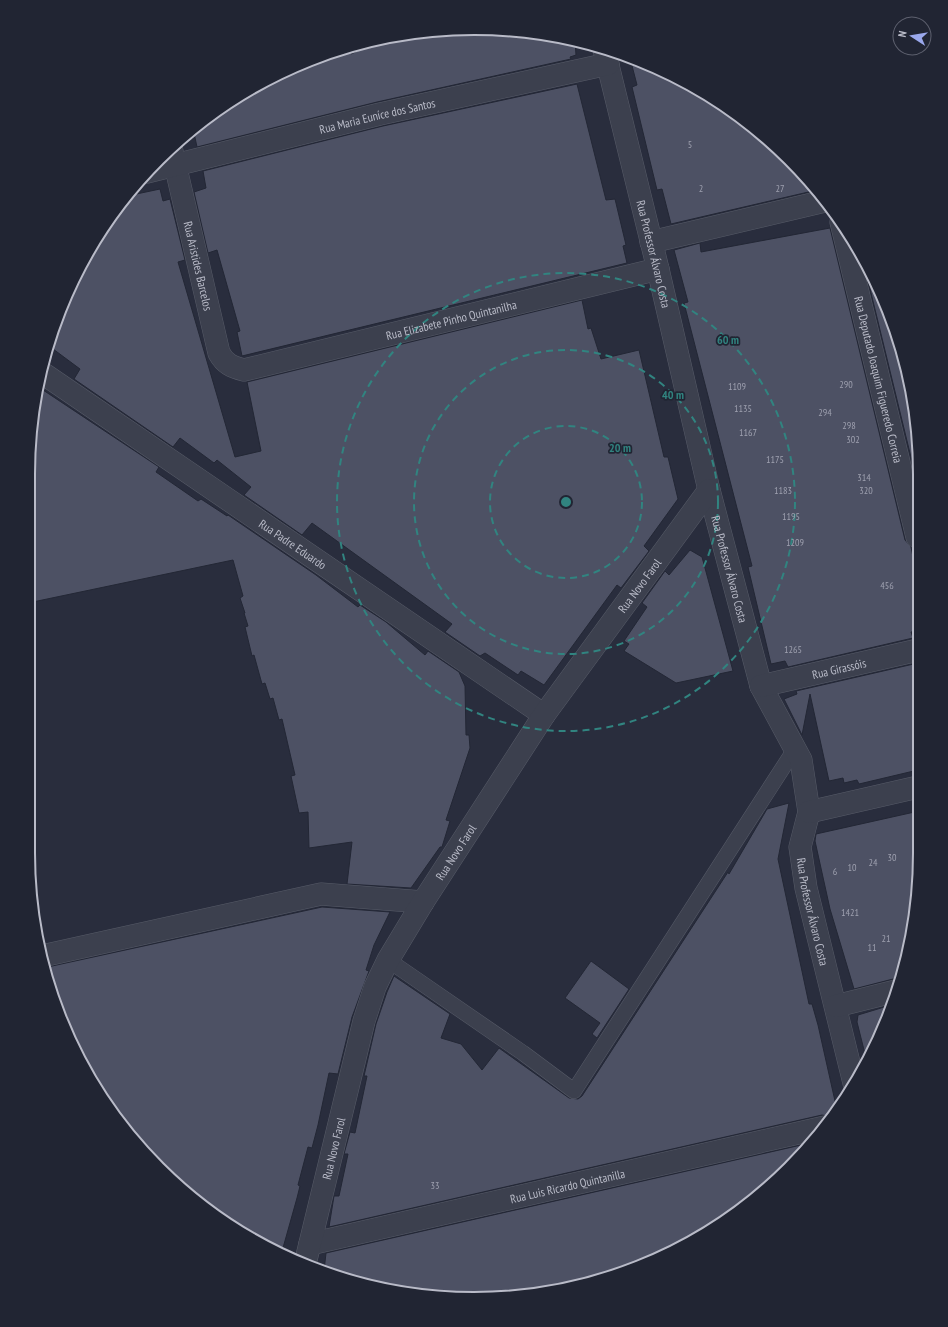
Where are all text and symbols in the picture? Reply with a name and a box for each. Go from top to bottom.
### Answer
north arrow [892,16,932,56]
text: N [895,30,910,38]
street label: Rua Maria Euníce dos Santos [318,95,437,136]
house number: 5 [688,138,692,151]
house number: 2 [699,182,703,195]
house number: 27 [776,182,785,195]
street label: Rua Professor Álvaro Costa [634,199,674,309]
street label: Rua Aristides Barcelos [181,220,216,312]
street label: Rua Deputado Joaquim Figueredo Correia [852,295,906,464]
street label: Rua Elizabete Pinho Quintanilha [384,296,518,343]
text: 60 m [717,332,739,347]
house number: 290 [839,378,853,391]
house number: 1109 [728,380,746,393]
text: 40 m [662,387,684,402]
house number: 1135 [734,402,752,415]
house number: 294 [818,406,832,419]
house number: 298 [842,419,856,432]
house number: 1167 [739,426,757,439]
house number: 302 [846,433,860,446]
text: 20 m [609,440,631,455]
house number: 1175 [766,453,784,466]
house number: 314 [857,471,871,484]
house number: 1183 [774,484,792,497]
house number: 320 [859,484,873,497]
centre of rings [559,495,573,509]
house number: 1195 [782,510,800,523]
street label: Rua Professor Álvaro Costa [709,514,751,624]
street label: Rua Padre Eduardo [256,516,330,572]
house number: 1209 [786,536,804,549]
street label: Rua Novo Farol [614,555,664,615]
house number: 456 [880,579,894,592]
house number: 1265 [784,643,802,656]
street label: Rua Girassóis [811,655,867,682]
street label: Rua Novo Farol [432,821,479,883]
house number: 30 [888,851,897,864]
house number: 24 [869,856,878,869]
street label: Rua Professor Álvaro Costa [794,857,832,967]
house number: 10 [848,861,857,874]
house number: 6 [833,865,838,878]
house number: 1421 [841,906,859,919]
house number: 21 [882,932,891,945]
house number: 11 [868,941,877,954]
street label: Rua Novo Farol [318,1116,348,1181]
street label: Rua Luis Ricardo Quintanilla [509,1165,627,1206]
house number: 33 [431,1179,440,1192]

